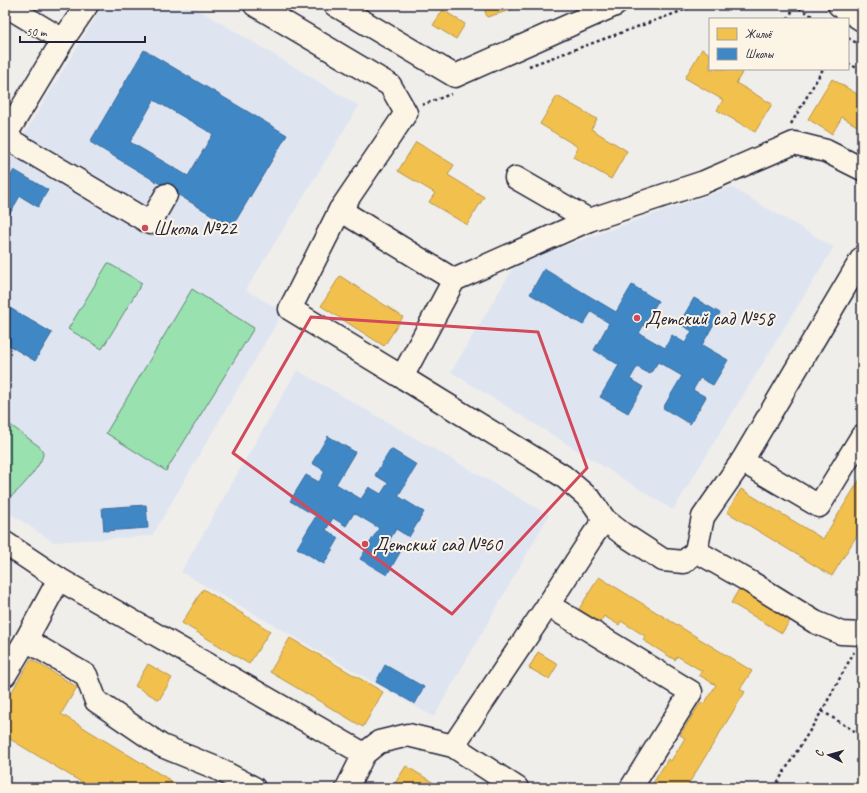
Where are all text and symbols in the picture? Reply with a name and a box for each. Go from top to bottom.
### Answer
scale bar [20,18,145,44]
legend [709,18,849,70]
text: 50 m [26,24,48,40]
text: Жильё [745,26,773,42]
text: Школы [745,46,775,62]
place label: Школа №22 [153,216,238,241]
marker: Школа №22 [140,223,150,233]
place label: Детский сад №58 [645,306,776,331]
marker: Детский сад №58 [632,313,642,323]
place label: Детский сад №60 [373,532,504,557]
marker: Детский сад №60 [360,539,370,549]
north arrow [809,735,849,775]
text: С [812,749,826,757]

